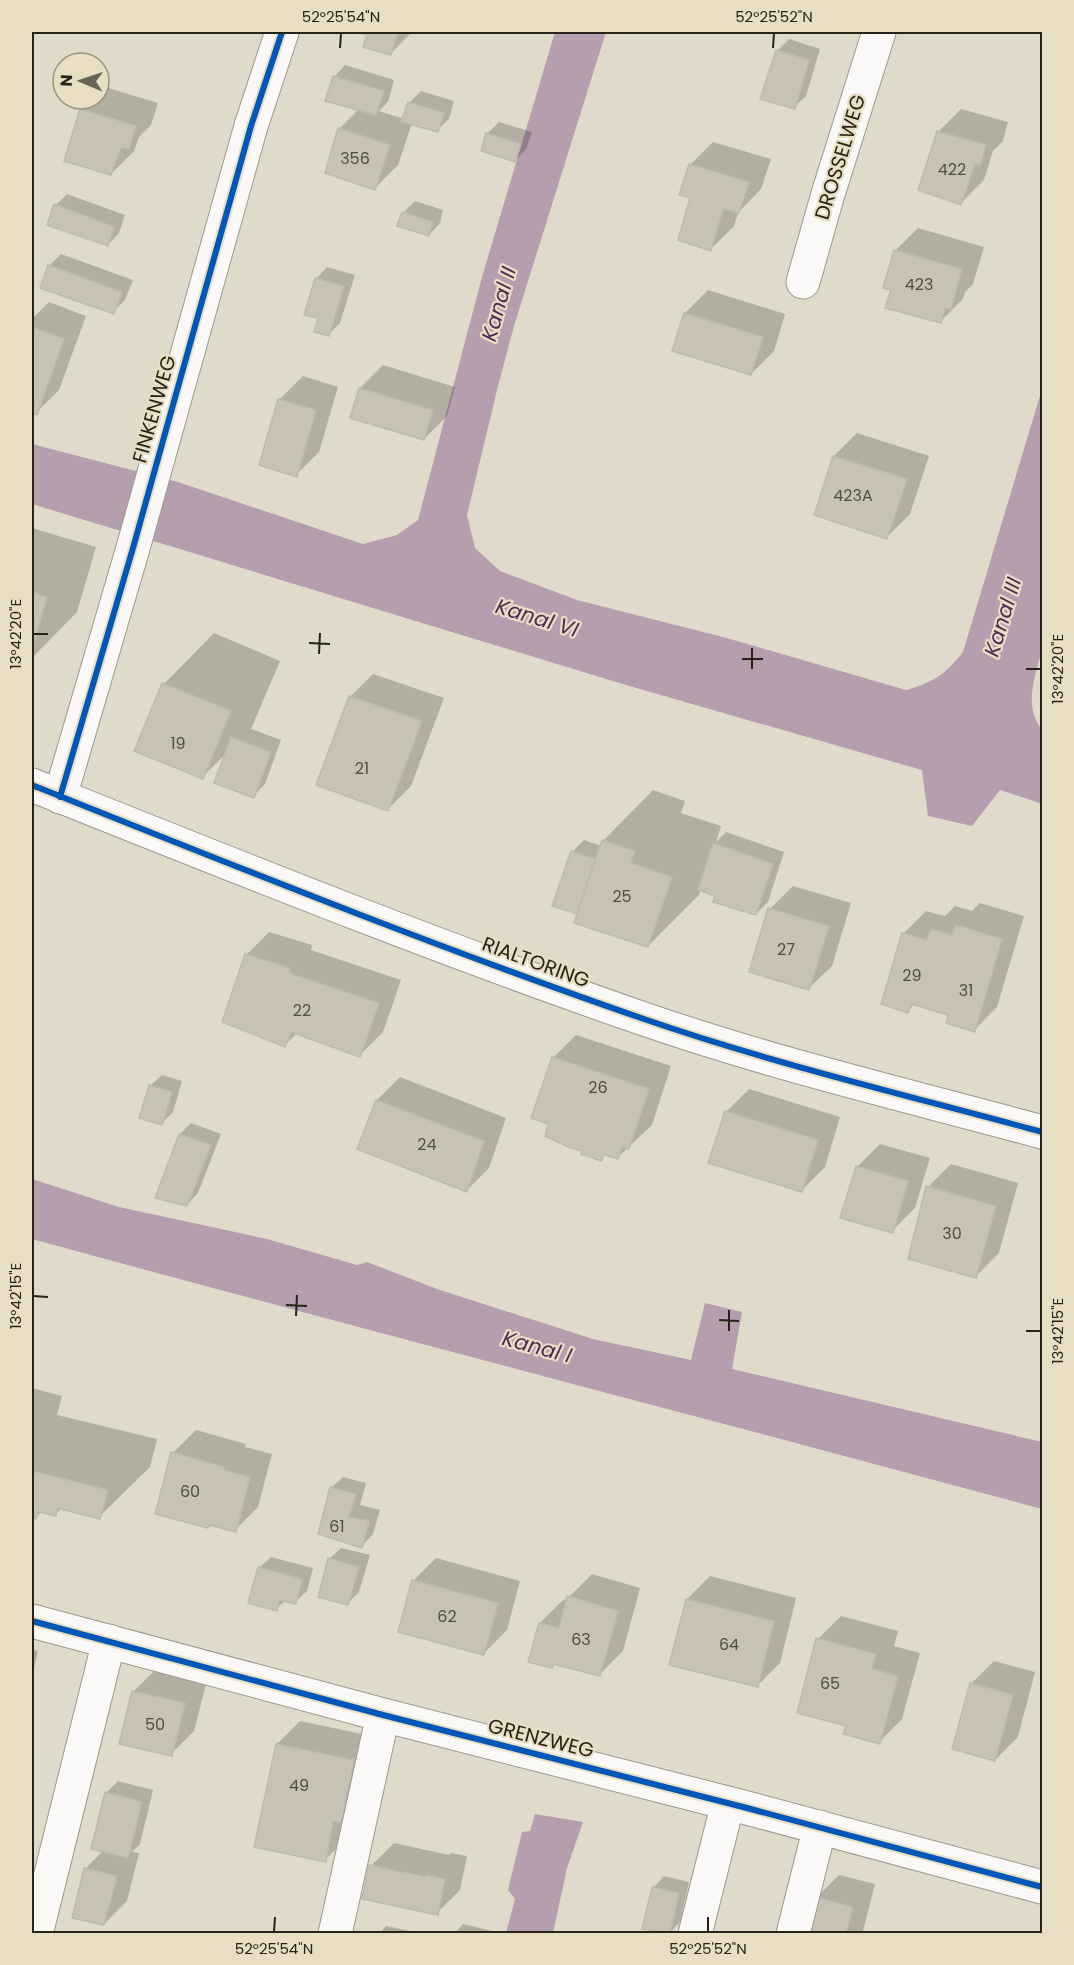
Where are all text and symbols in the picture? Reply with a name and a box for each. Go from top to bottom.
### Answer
text: 52°25'54"N [302,6,380,27]
text: 52°25'52"N [735,6,813,27]
north arrow [51,51,111,111]
text: N [55,74,78,87]
street label: DROSSELWEG [808,91,872,223]
house number: 356 [340,147,370,170]
house number: 422 [938,158,966,181]
water label: Kanal II [474,262,523,344]
house number: 423 [905,273,933,296]
street label: FINKENWEG [125,352,183,466]
house number: 423A [833,484,873,507]
water label: Kanal III [977,573,1029,660]
water label: Kanal VI [492,591,583,644]
text: 13°42'20"E [5,599,26,669]
text: 13°42'20"E [1047,634,1068,704]
house number: 19 [170,732,186,755]
house number: 21 [355,757,369,780]
house number: 25 [612,885,632,908]
street label: RIALTORING [478,930,594,994]
house number: 27 [777,938,795,961]
house number: 29 [902,964,922,987]
house number: 31 [959,979,973,1002]
house number: 22 [293,999,311,1022]
house number: 26 [588,1076,608,1099]
house number: 24 [417,1133,437,1156]
house number: 30 [942,1222,962,1245]
text: 13°42'15"E [5,1263,26,1329]
text: 13°42'15"E [1047,1298,1068,1364]
water label: Kanal I [499,1323,576,1370]
house number: 60 [180,1480,200,1503]
house number: 61 [329,1515,345,1538]
house number: 62 [437,1605,457,1628]
house number: 63 [571,1628,591,1651]
house number: 64 [719,1633,739,1656]
house number: 65 [820,1672,840,1695]
street label: GRENZWEG [485,1711,597,1765]
house number: 50 [145,1713,165,1736]
house number: 49 [289,1774,309,1797]
text: 52°25'54"N [235,1938,313,1959]
text: 52°25'52"N [669,1938,747,1959]

